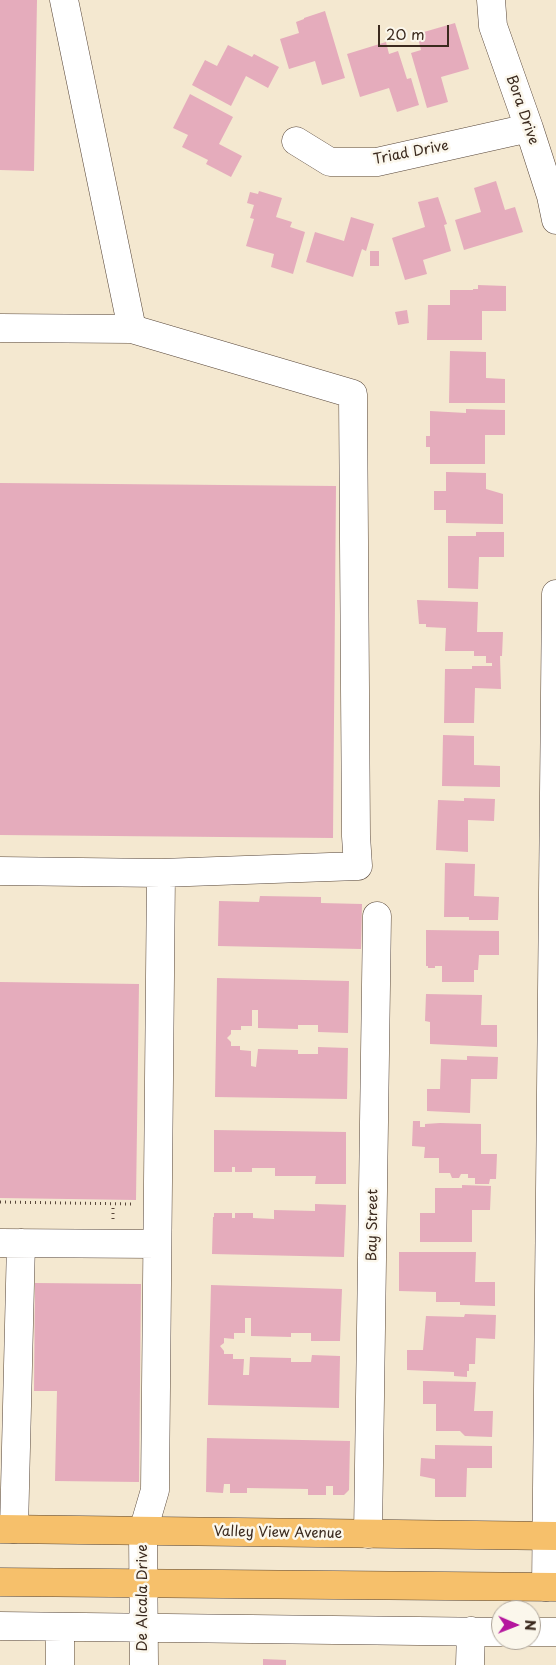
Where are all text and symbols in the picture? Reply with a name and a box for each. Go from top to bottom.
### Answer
scale bar [381,15,452,47]
text: 20 m [386,22,425,45]
street label: Bora Drive [502,73,542,147]
street label: Triad Drive [372,137,450,169]
street label: Bay Street [364,1189,382,1261]
street label: Valley View Avenue [214,1523,342,1543]
street label: De Alcala Drive [135,1544,151,1652]
north arrow [491,1600,541,1650]
text: N [520,1620,541,1631]

